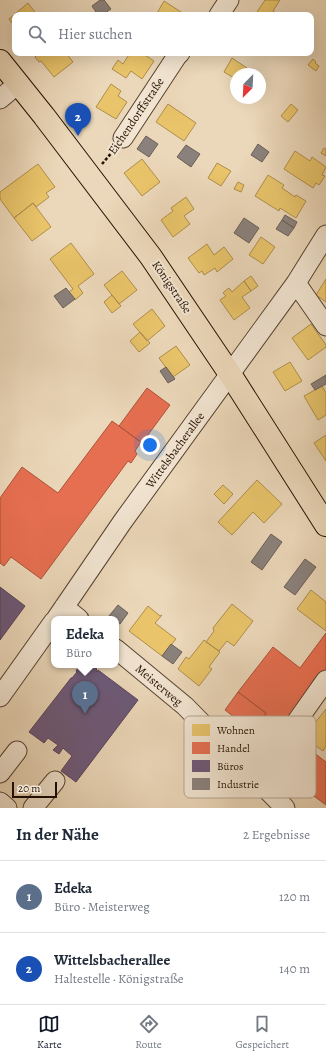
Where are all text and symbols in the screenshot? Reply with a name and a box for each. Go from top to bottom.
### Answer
search box [12,12,314,56]
icon: search [26,23,48,45]
text: Hier suchen [58,24,132,44]
north arrow [230,68,266,104]
street label: Eichendorffstraße [104,74,168,158]
pin: 2 [65,103,91,136]
street label: Königstraße [148,257,196,317]
street label: Wittelsbacherallee [141,409,208,492]
your location [140,435,160,455]
popup [51,616,119,668]
text: Edeka [66,624,104,644]
text: Büro [66,644,92,661]
street label: Meisterweg [132,660,186,710]
pin: 1 [72,681,98,714]
legend [184,716,316,798]
text: Wohnen [216,723,255,738]
text: Handel [217,741,250,756]
text: Büros [217,759,244,774]
text: Industrie [217,777,259,792]
scale bar [12,780,57,799]
text: 20 m [18,781,40,796]
text: In der Nähe [16,823,99,846]
text: 2 Ergebnisse [243,826,310,843]
text: Edeka [54,878,92,898]
text: 1 [27,888,31,905]
text: 120 m [279,888,310,905]
text: Büro · Meisterweg [54,898,150,915]
text: Wittelsbacherallee [54,950,170,970]
text: 2 [26,960,32,977]
text: 140 m [279,960,310,977]
text: Haltestelle · Königstraße [54,970,184,987]
tab: Karte [37,1013,62,1052]
tab: Route [135,1013,162,1052]
tab: Gespeichert [235,1013,289,1052]

